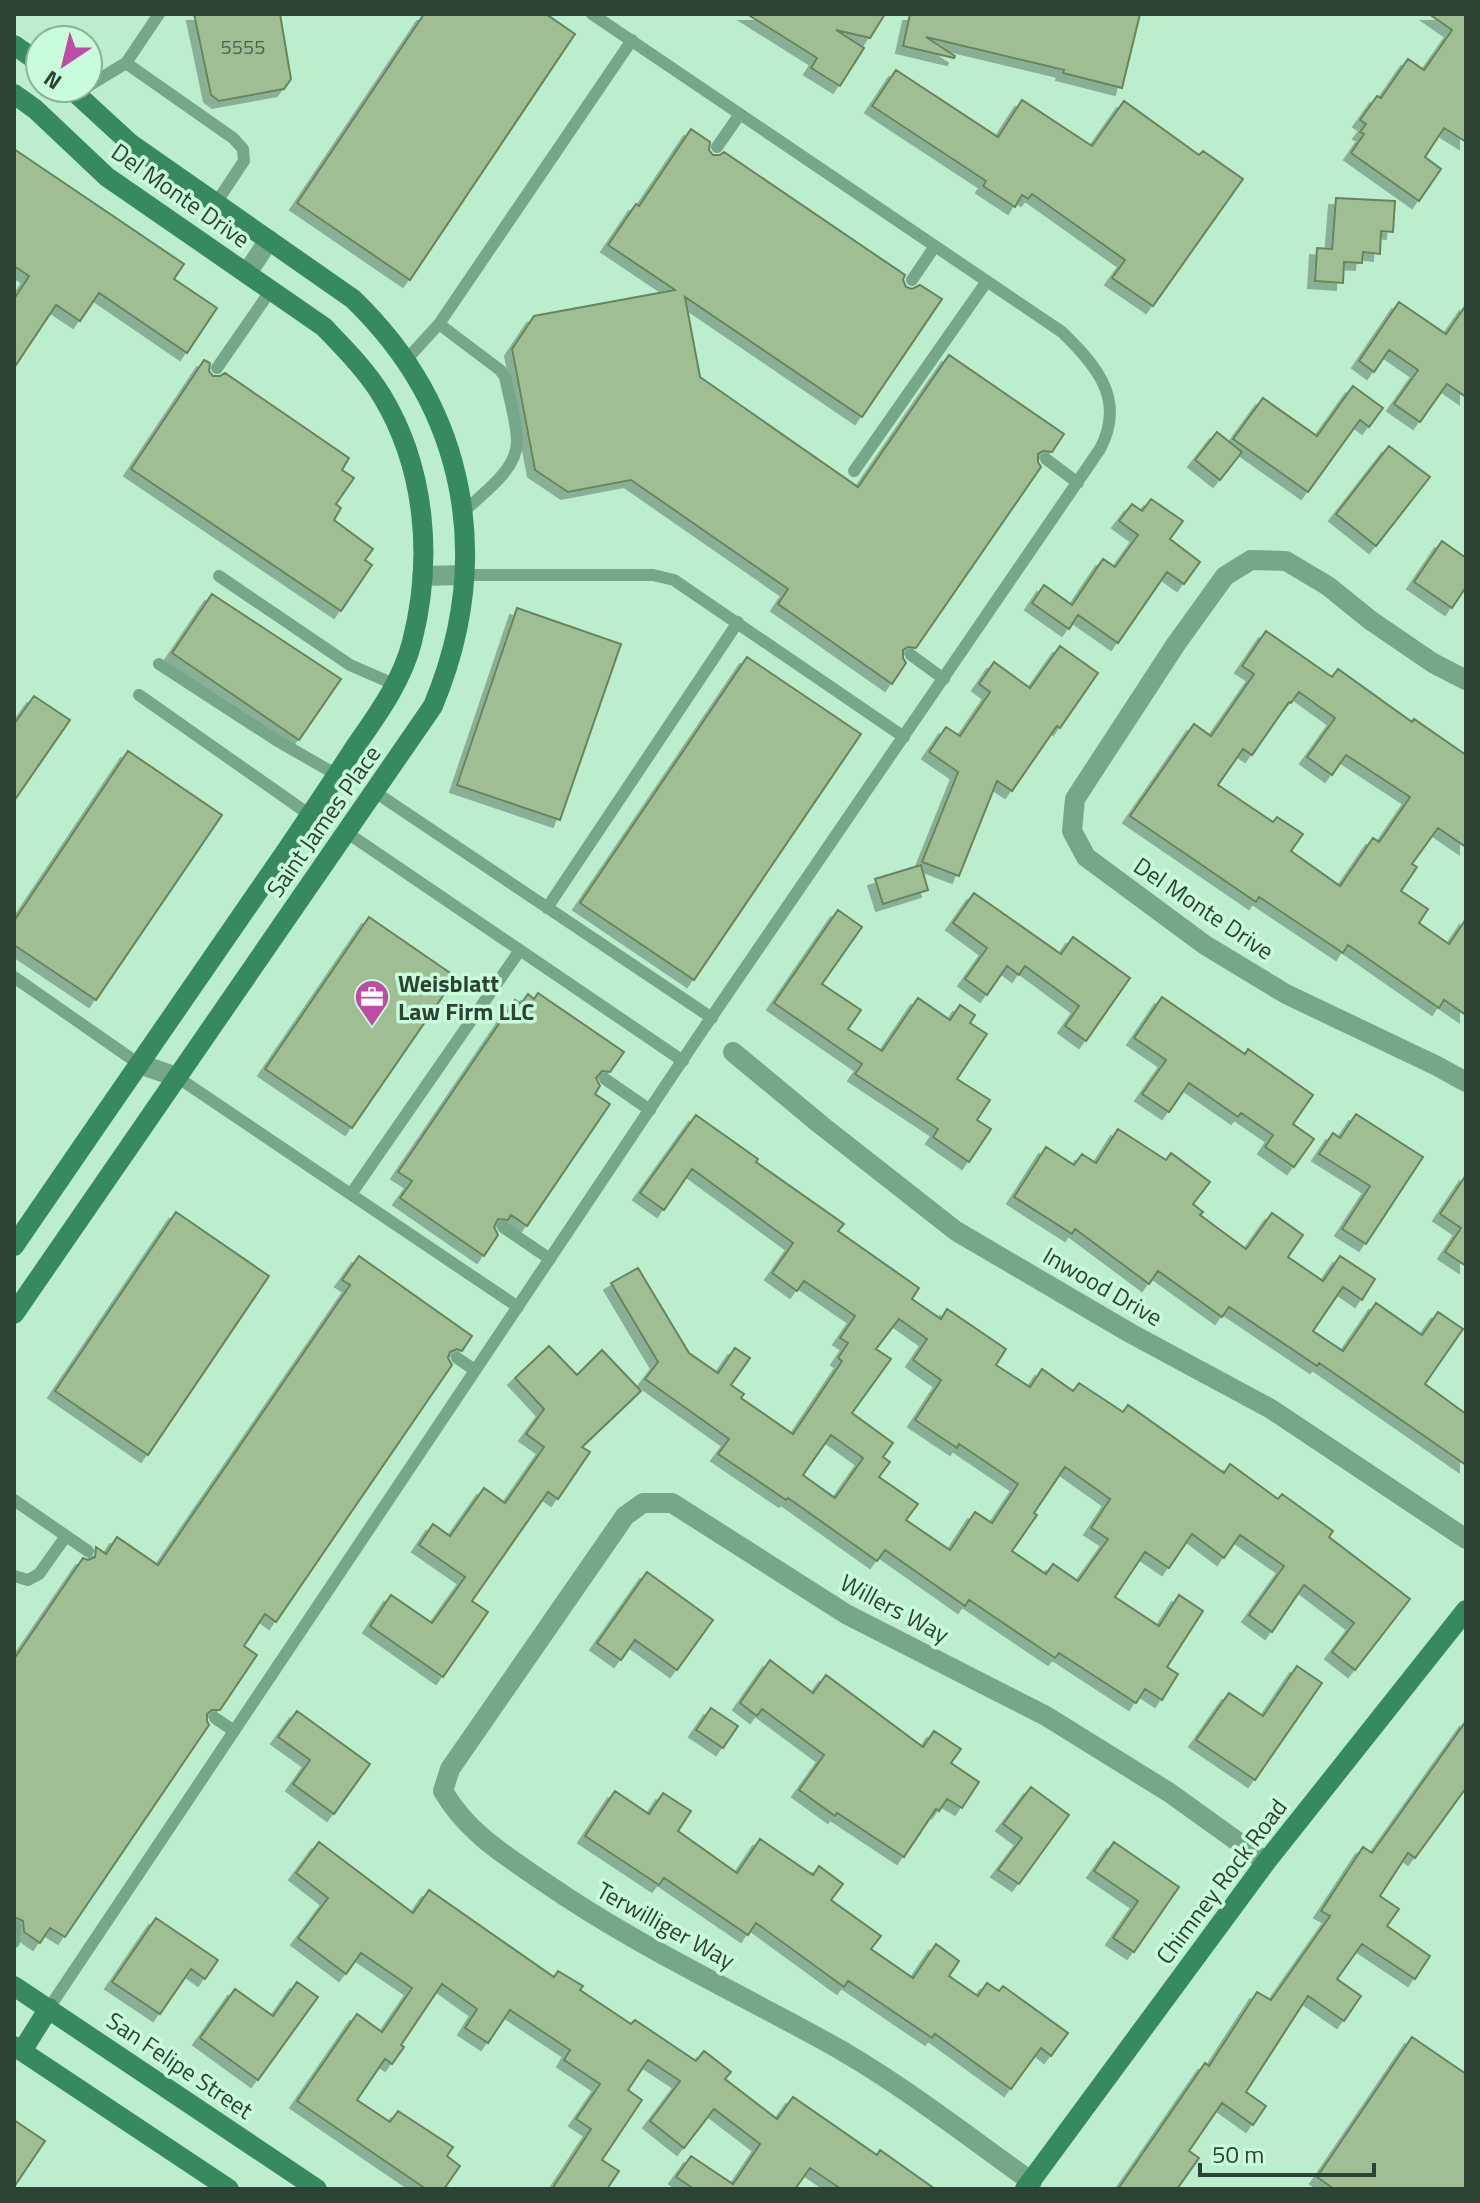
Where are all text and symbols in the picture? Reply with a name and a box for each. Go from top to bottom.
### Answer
north arrow [24,24,104,104]
house number: 5555 [221,31,265,62]
text: N [37,62,69,99]
street label: Del Monte Drive [104,134,258,256]
street label: Saint James Place [257,738,389,904]
street label: Del Monte Drive [1127,848,1281,968]
place label: Weisblatt Law Firm LLC [398,965,534,1029]
office icon: Weisblatt Law Firm LLC [353,978,391,1028]
street label: Inwood Drive [1037,1237,1169,1335]
street label: Willers Way [834,1564,956,1652]
street label: Chimney Rock Road [1147,1791,1295,1971]
street label: Terwilliger Way [590,1872,742,1978]
street label: San Felipe Street [99,2002,261,2128]
scale bar [1200,2127,1374,2177]
text: 50 m [1212,2136,1264,2172]

